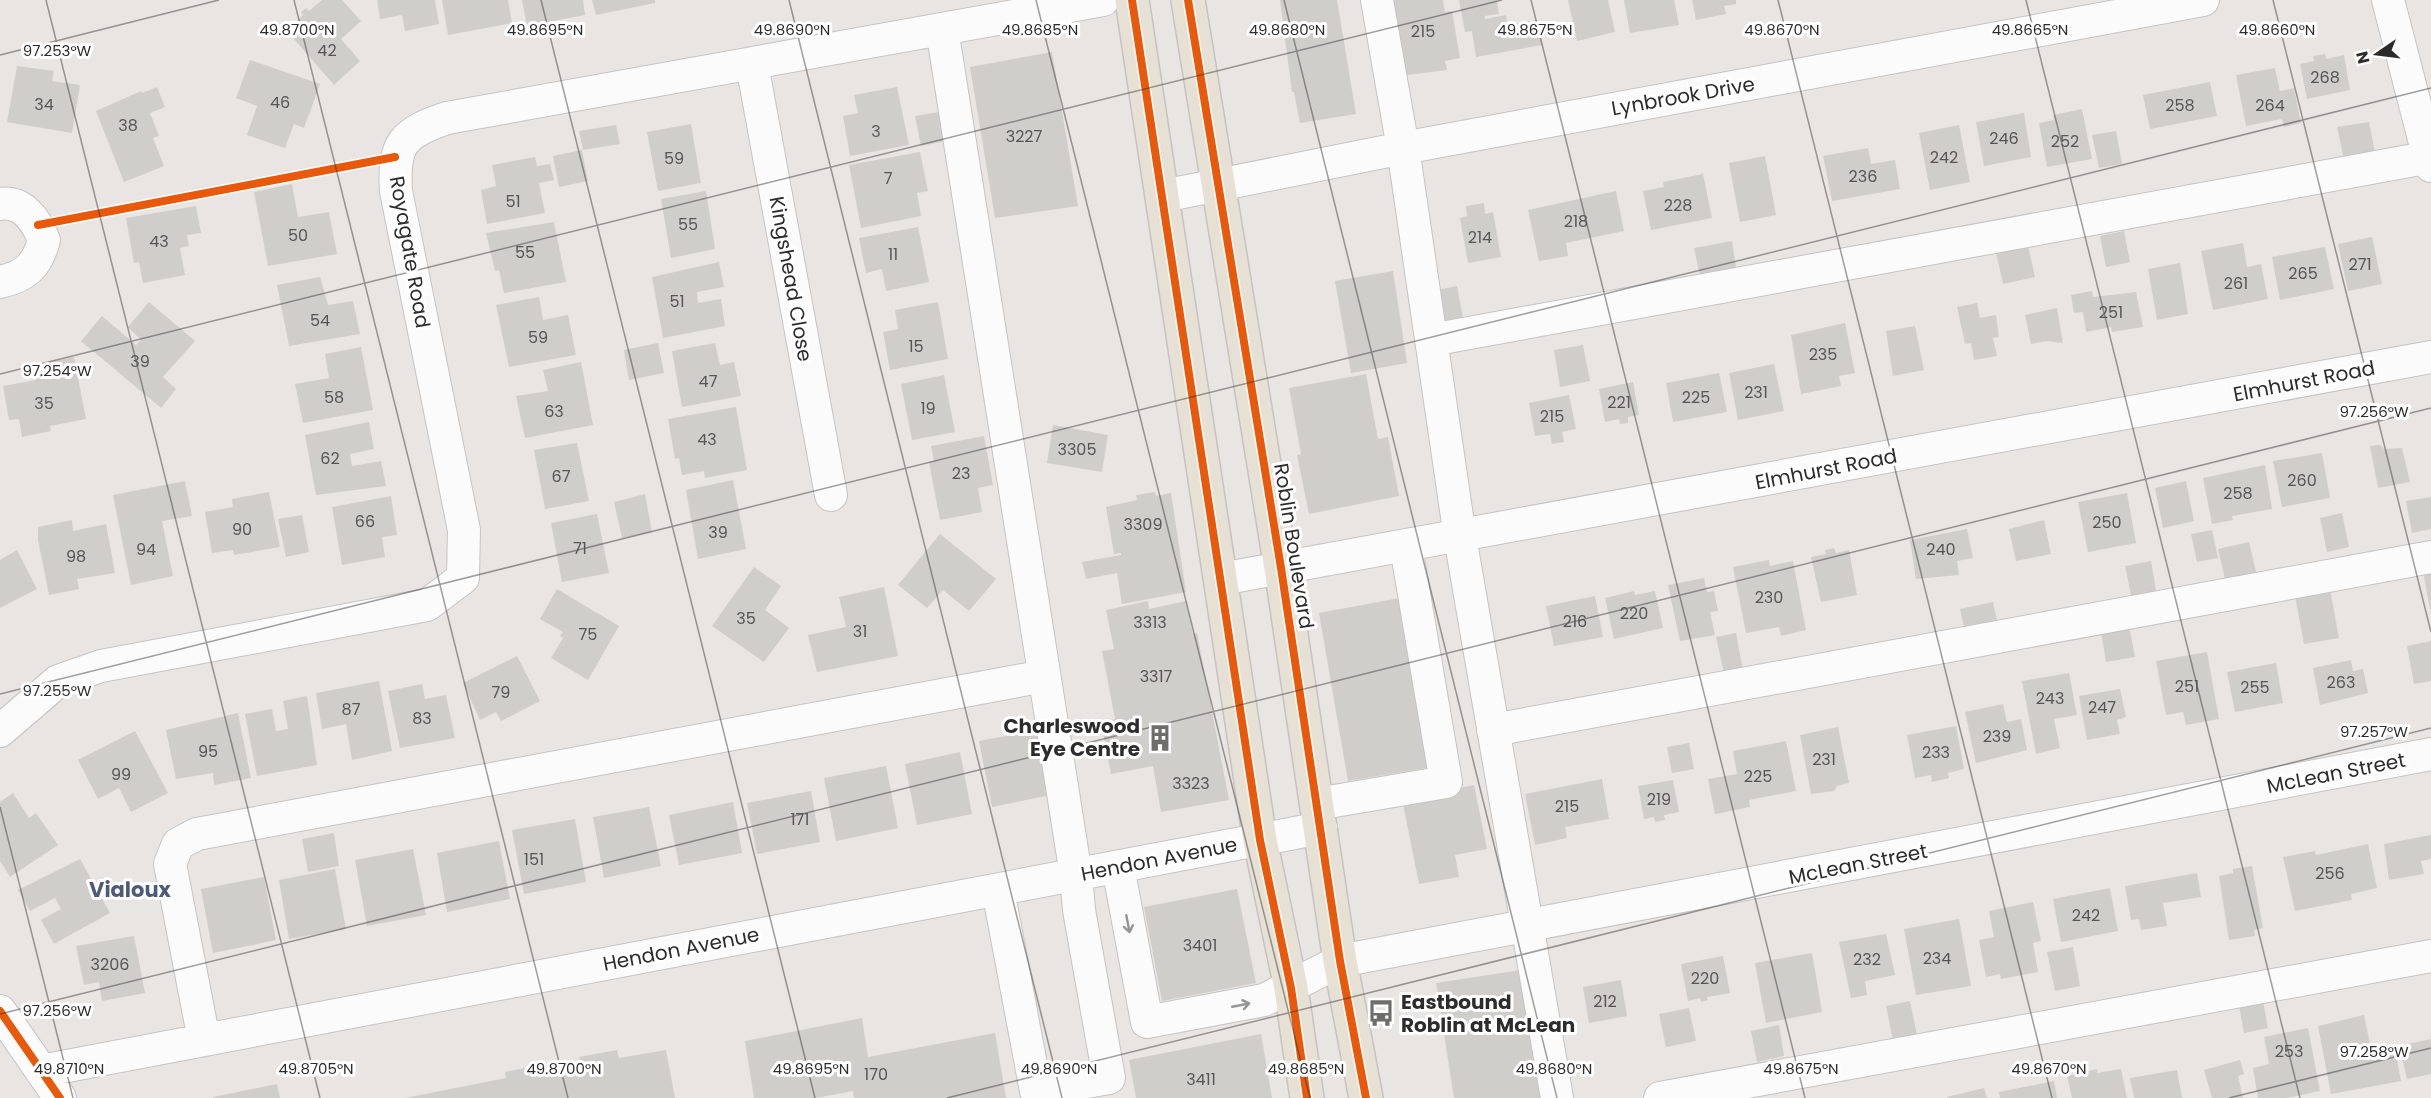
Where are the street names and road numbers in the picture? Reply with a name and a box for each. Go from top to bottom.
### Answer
street label: Lynbrook Drive [1609,70,1757,122]
street label: Royagate Road [383,174,437,330]
street label: Kingshead Close [763,194,819,364]
street label: Elmhurst Road [2231,354,2377,408]
street label: Elmhurst Road [1753,442,1899,496]
street label: Roblin Boulevard [1267,461,1321,631]
street label: McLean Street [2264,746,2408,800]
street label: Hendon Avenue [1078,830,1240,888]
street label: McLean Street [1786,837,1930,891]
street label: Hendon Avenue [600,920,762,978]

